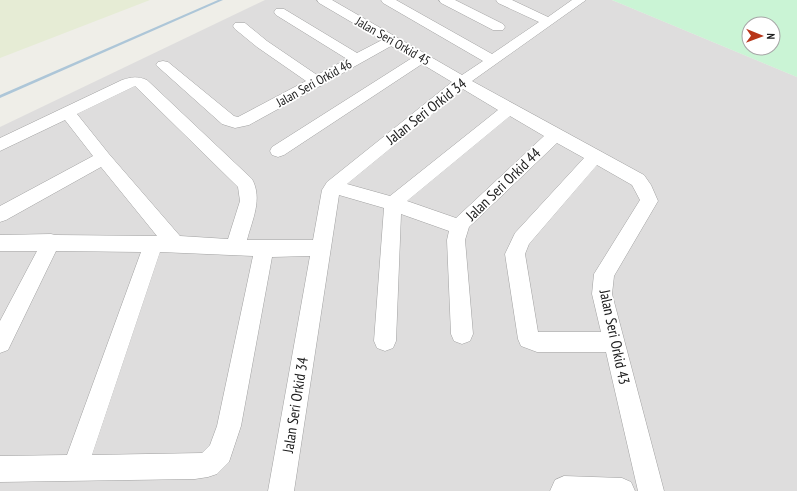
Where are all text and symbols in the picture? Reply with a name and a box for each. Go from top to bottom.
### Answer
street label: Jalan Seri Orkid 45 [352,12,434,69]
north arrow [741,16,781,56]
text: N [764,33,778,39]
street label: Jalan Seri Orkid 46 [272,55,355,111]
street label: Jalan Seri Orkid 34 [381,74,470,149]
street label: Jalan Seri Orkid 44 [461,143,545,225]
street label: Jalan Seri Orkid 43 [595,287,634,386]
street label: Jalan Seri Orkid 34 [278,356,312,455]

